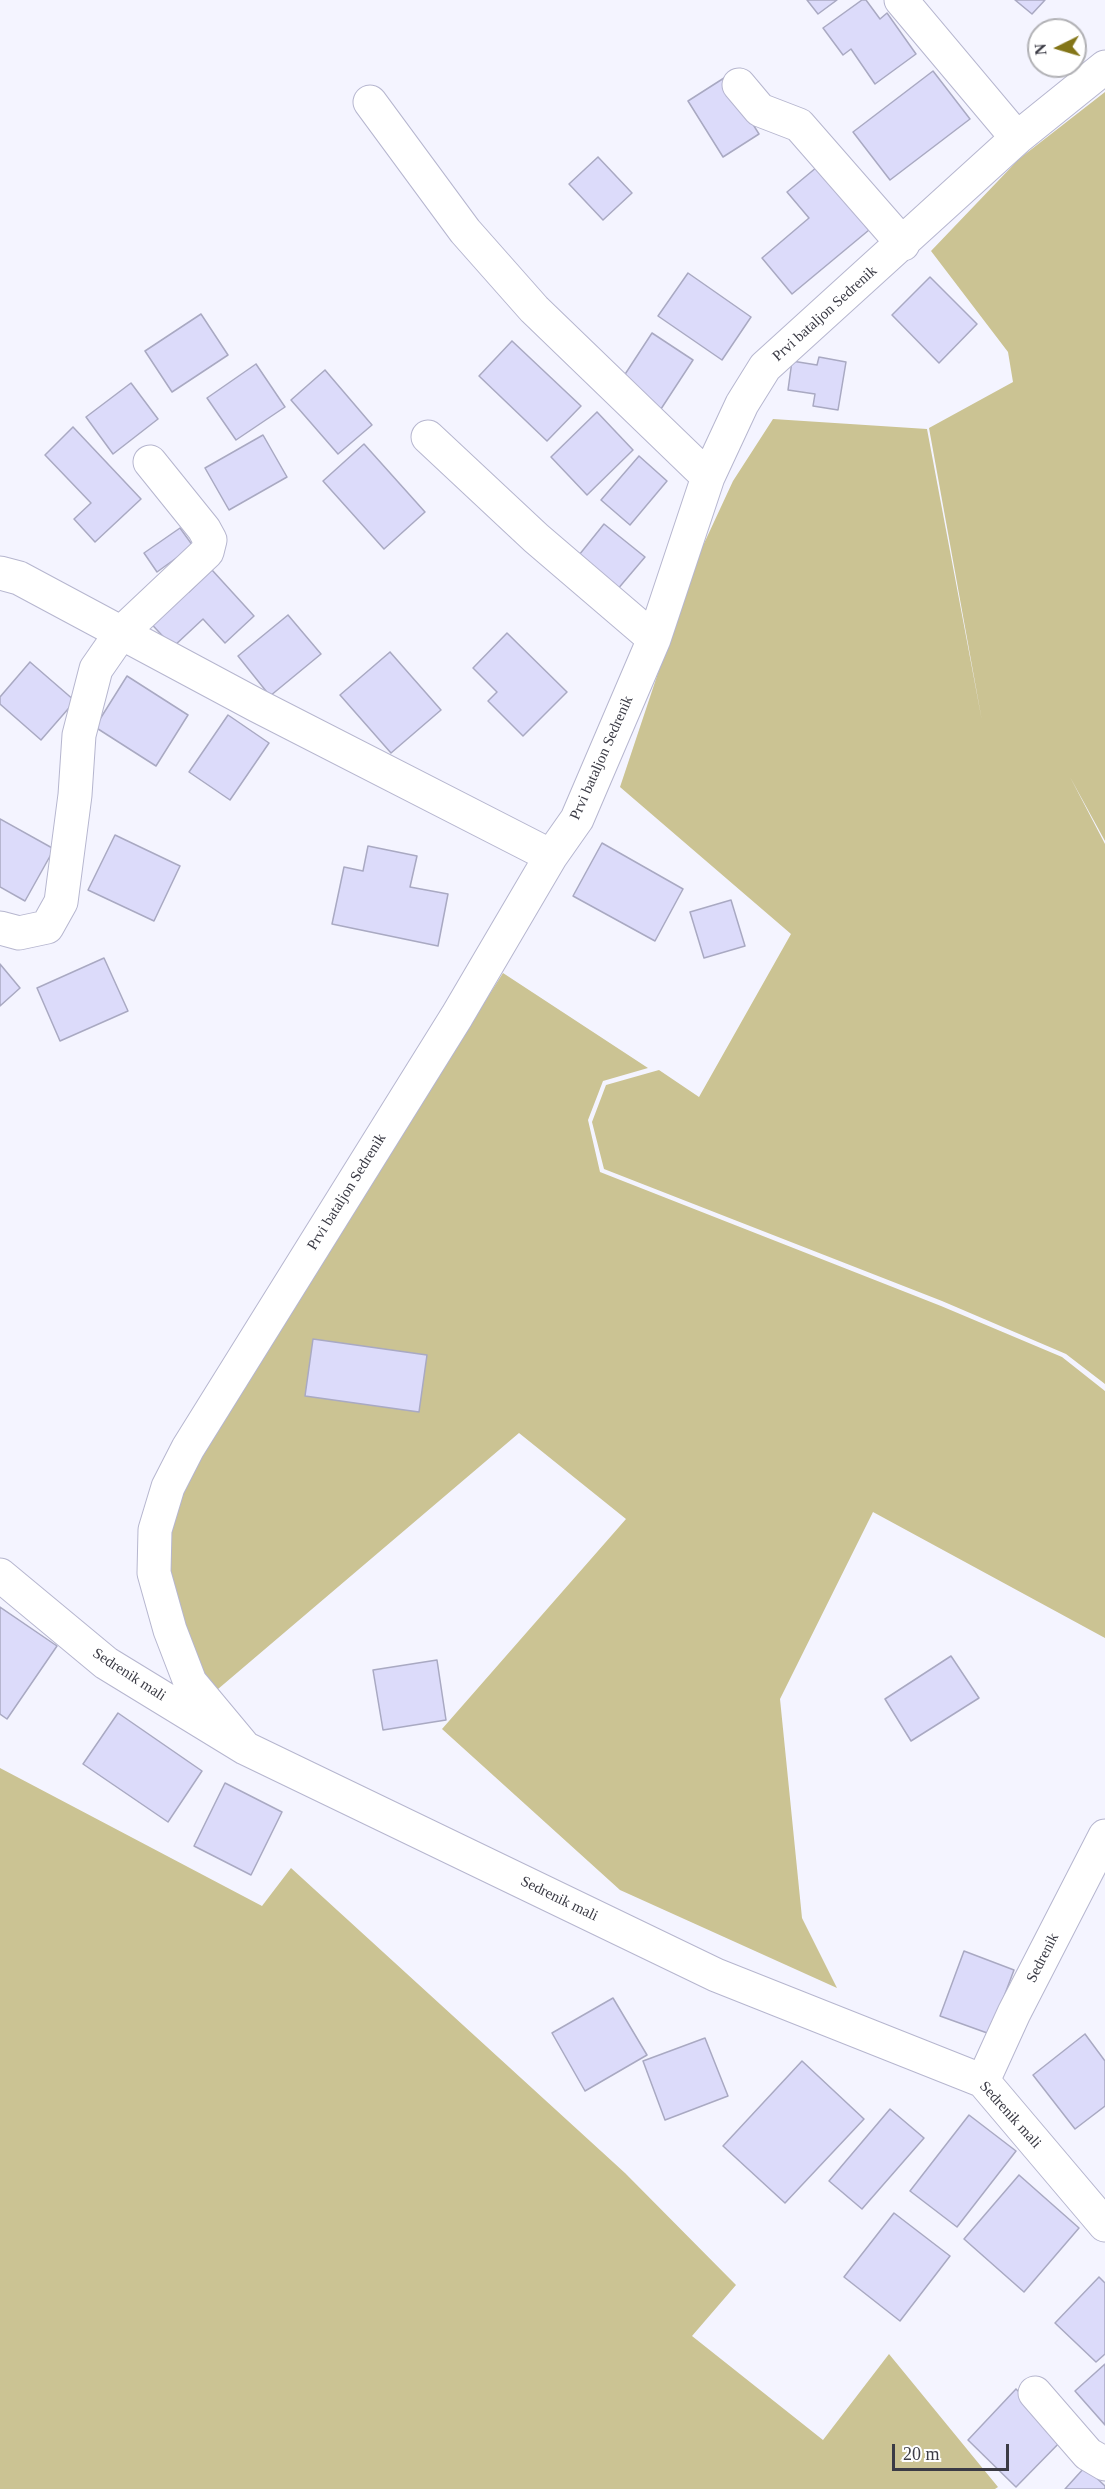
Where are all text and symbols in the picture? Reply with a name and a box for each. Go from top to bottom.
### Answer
north arrow [1027,18,1087,78]
text: N [1032,43,1050,56]
street label: Prvi bataljon Sedrenik [769,262,881,366]
street label: Prvi bataljon Sedrenik [566,693,638,823]
street label: Prvi bataljon Sedrenik [304,1130,390,1254]
street label: Sedrenik mali [89,1645,169,1705]
street label: Sedrenik mali [517,1873,601,1925]
street label: Sedrenik [1023,1930,1063,1986]
street label: Sedrenik mali [975,2078,1045,2152]
scale bar [895,2432,1012,2470]
text: 20 m [903,2444,940,2464]

